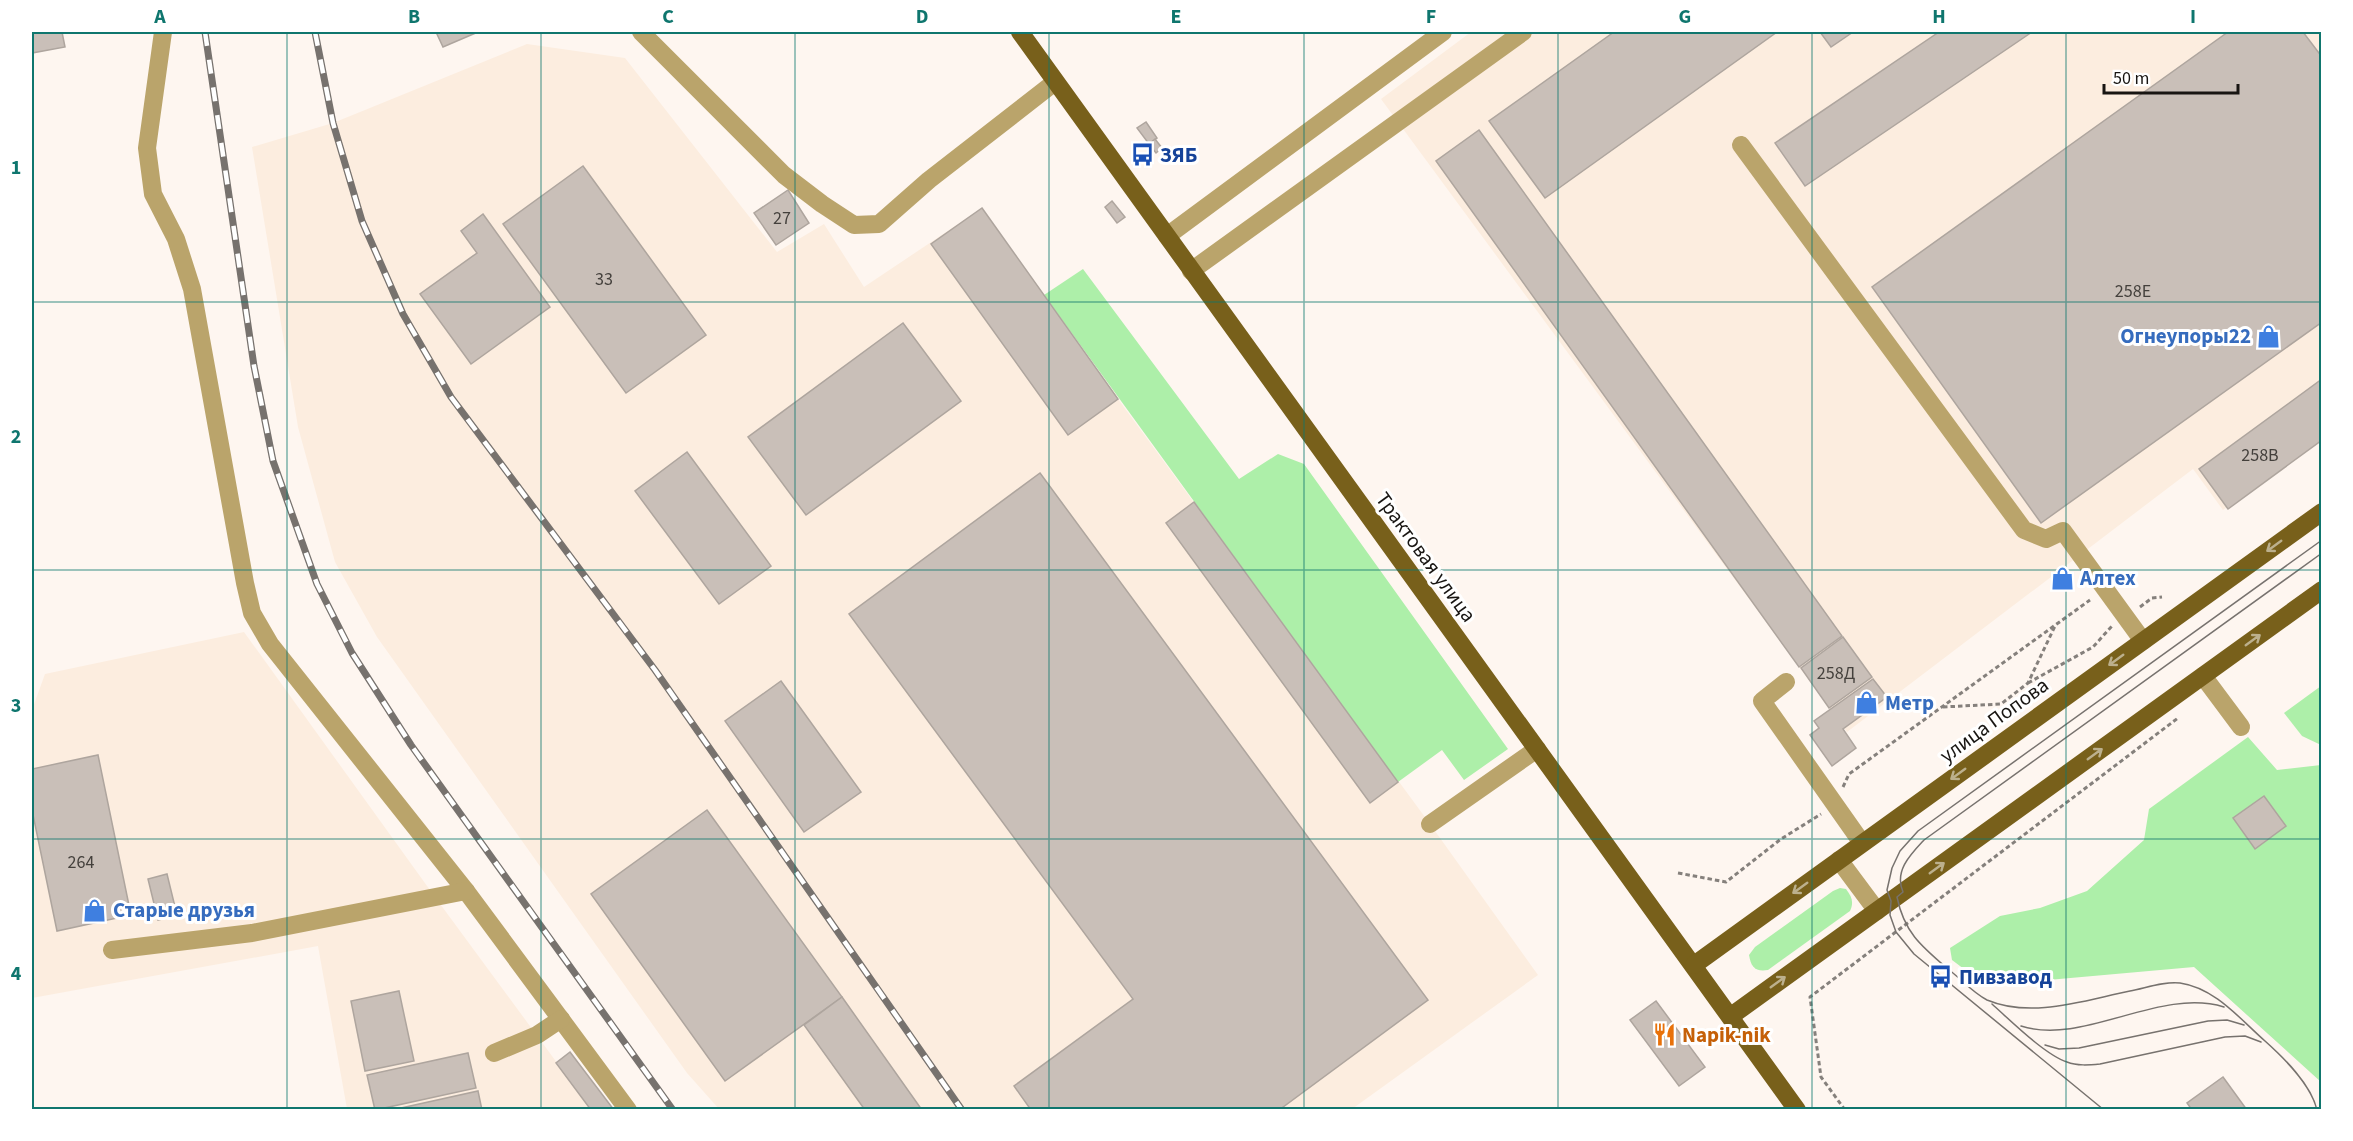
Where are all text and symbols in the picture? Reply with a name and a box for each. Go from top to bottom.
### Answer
text: A [153,3,166,31]
text: B [408,3,420,31]
text: C [662,3,674,31]
text: D [916,3,928,31]
text: E [1171,3,1181,31]
text: F [1426,3,1436,31]
text: G [1679,3,1691,31]
text: H [1932,3,1946,31]
text: I [2190,3,2196,31]
scale bar [2104,57,2238,95]
text: 50 m [2113,66,2149,91]
place label: ЗЯБ [1160,140,1197,170]
bus stop icon: ЗЯБ [1129,142,1155,168]
text: 1 [11,154,21,182]
house number: 27 [773,206,791,231]
house number: 33 [595,267,613,292]
house number: 258Е [2115,279,2151,304]
place label: Огнеупоры22 [2120,321,2251,351]
shop icon: Огнеупоры22 [2256,323,2282,349]
text: 2 [11,423,21,451]
house number: 258В [2241,443,2279,468]
street label: Трактовая улица [1369,486,1483,628]
one-way arrow [2267,540,2283,552]
place label: Алтех [2079,563,2136,593]
shop icon: Алтех [2049,565,2075,591]
one-way arrow [2244,634,2260,646]
one-way arrow [2109,654,2125,666]
house number: 258Д [1817,661,1856,686]
street label: улица Попова [1933,670,2055,770]
place label: Метр [1885,688,1934,718]
shop icon: Метр [1854,690,1880,716]
text: 3 [11,692,21,720]
one-way arrow [2086,748,2102,760]
one-way arrow [1950,768,1966,780]
house number: 264 [68,850,94,875]
one-way arrow [1928,862,1944,874]
one-way arrow [1792,882,1808,895]
place label: Старые друзья [113,895,255,925]
shop icon: Старые друзья [82,897,108,923]
text: 4 [11,960,22,988]
place label: Пивзавод [1959,962,2053,992]
bus stop icon: Пивзавод [1928,964,1954,990]
one-way arrow [1770,976,1786,988]
place label: Napik-nik [1682,1020,1771,1050]
restaurant icon: Napik-nik [1651,1022,1677,1048]

